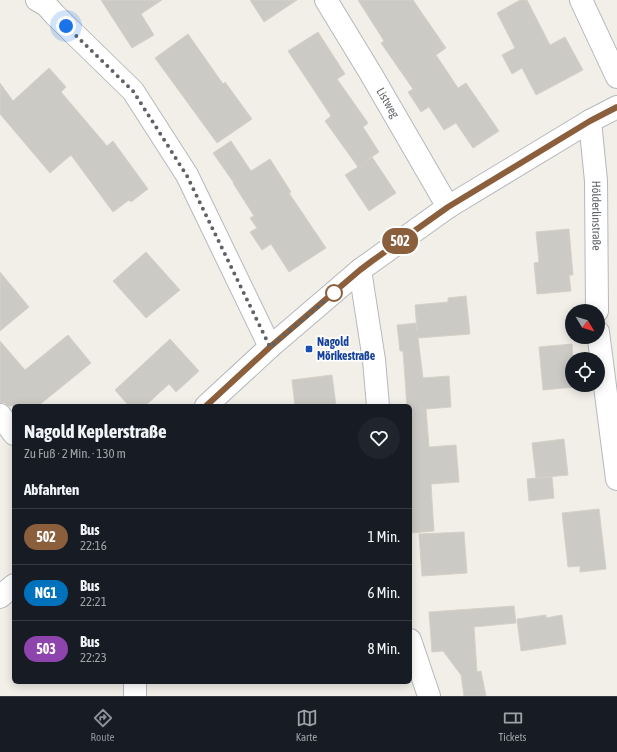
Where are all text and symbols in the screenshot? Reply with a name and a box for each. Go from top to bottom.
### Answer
your location [56,16,76,36]
street label: Listweg [373,85,402,121]
street label: Hölderlinstraße [589,181,604,251]
line badge: 502 [377,228,423,254]
text: 502 [390,233,410,249]
unlabelled marker [325,284,343,302]
north arrow [565,304,605,344]
map controls [565,304,605,392]
place label: Nagold Mörikestraße [317,335,376,363]
marker: Nagold Mörikestraße [304,344,314,354]
button: locate [565,352,605,392]
button: heart [358,417,400,459]
text: Nagold Keplerstraße [24,420,167,442]
text: Zu Fuß · 2 Min. · 130 m [24,446,126,461]
text: Abfahrten [24,481,79,498]
text: Bus [80,521,100,538]
text: 1 Min. [367,528,400,545]
text: 502 [36,529,56,545]
text: 22:16 [80,538,107,553]
text: Bus [80,577,100,594]
text: 6 Min. [367,584,400,601]
text: NG1 [35,585,57,601]
text: 22:21 [80,594,107,609]
text: Bus [80,633,100,650]
text: 8 Min. [367,640,400,657]
text: 503 [36,641,56,657]
text: 22:23 [80,650,107,665]
tab: Route [91,707,115,743]
tab: Karte [296,707,318,743]
tab: Tickets [499,707,526,743]

